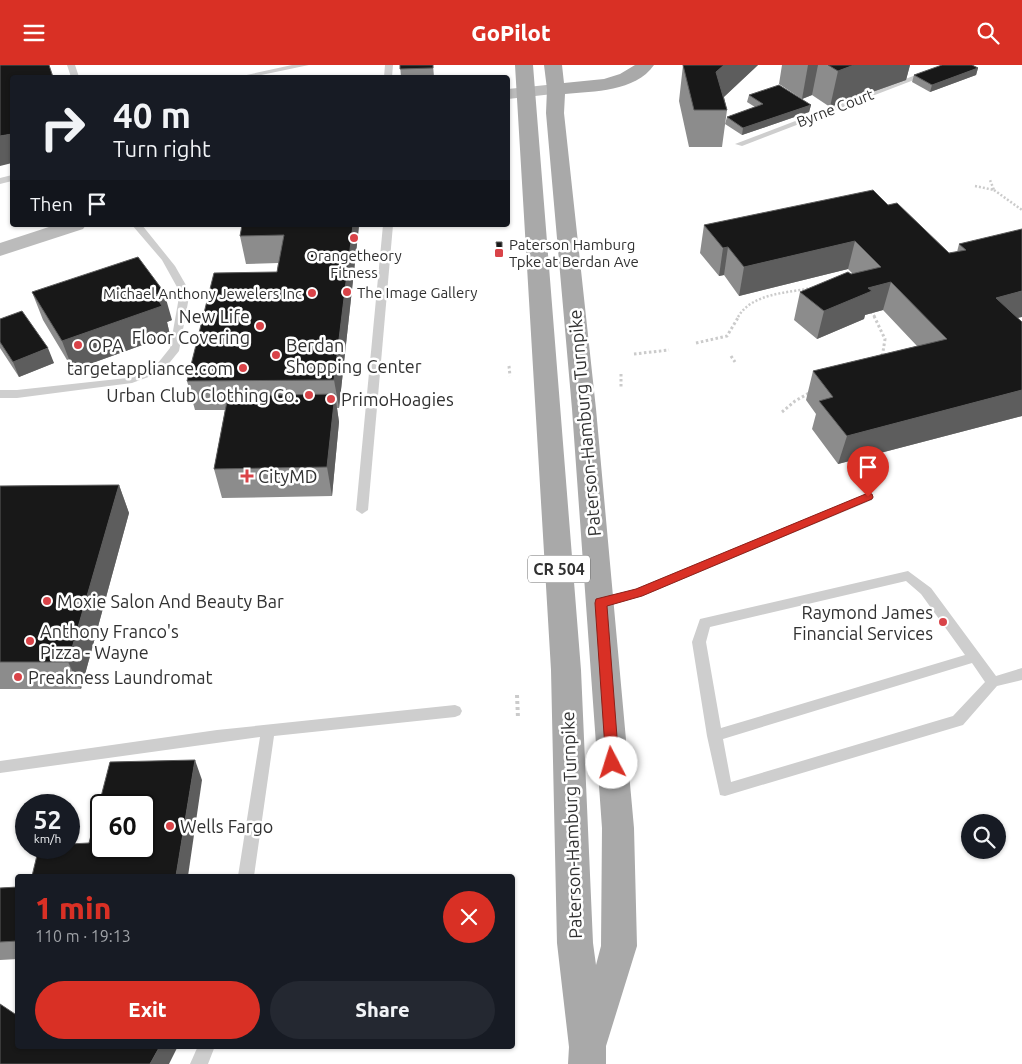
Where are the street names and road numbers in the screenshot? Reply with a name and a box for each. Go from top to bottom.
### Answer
street label: Byrne Court [794,86,876,130]
street label: Paterson-Hamburg Turnpike [564,309,604,537]
road number: CR 504 [528,555,590,583]
street label: Paterson-Hamburg Turnpike [557,711,585,939]

